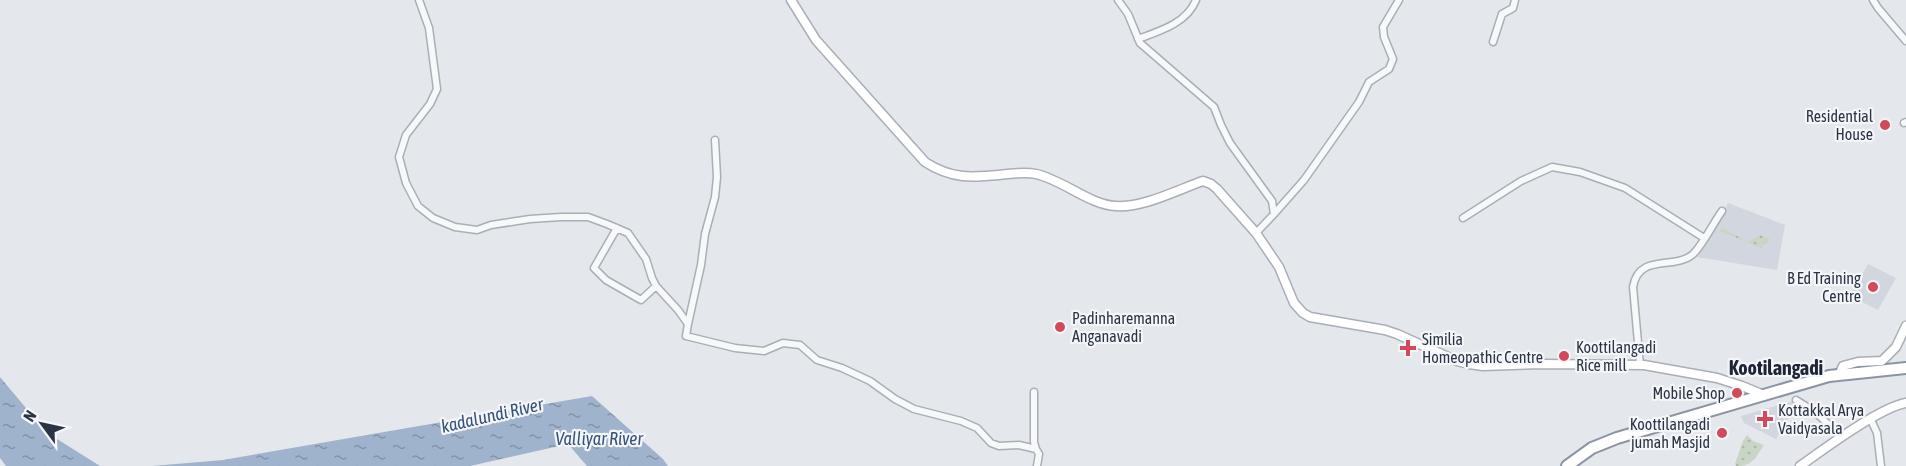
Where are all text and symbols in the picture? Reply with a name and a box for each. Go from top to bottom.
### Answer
place label: Residential House [1806,107,1874,143]
marker: Residential House [1878,118,1892,132]
place label: B Ed Training Centre [1787,269,1861,305]
marker: B Ed Training Centre [1866,280,1880,294]
place label: Padinharemanna Anganavadi [1072,309,1175,346]
marker: Padinharemanna Anganavadi [1053,320,1067,334]
place label: Similia Homeopathic Centre [1422,330,1543,367]
place label: Koottilangadi Rice mill [1576,338,1656,374]
marker: Similia Homeopathic Centre [1399,339,1417,357]
marker: Koottilangadi Rice mill [1557,349,1571,363]
district label: Kootilangadi [1729,356,1823,379]
place label: Mobile Shop [1652,384,1725,403]
marker: Mobile Shop [1730,386,1744,400]
water label: kadalundi River [439,393,546,437]
north arrow [12,394,72,454]
place label: Kottakkal Arya Vaidyasala [1778,401,1864,438]
text: N [19,407,40,425]
marker: Kottakkal Arya Vaidyasala [1756,410,1774,428]
place label: Koottilangadi jumah Masjid [1630,415,1710,452]
marker: Koottilangadi jumah Masjid [1715,426,1729,440]
water label: Valliyar River [555,428,643,449]

